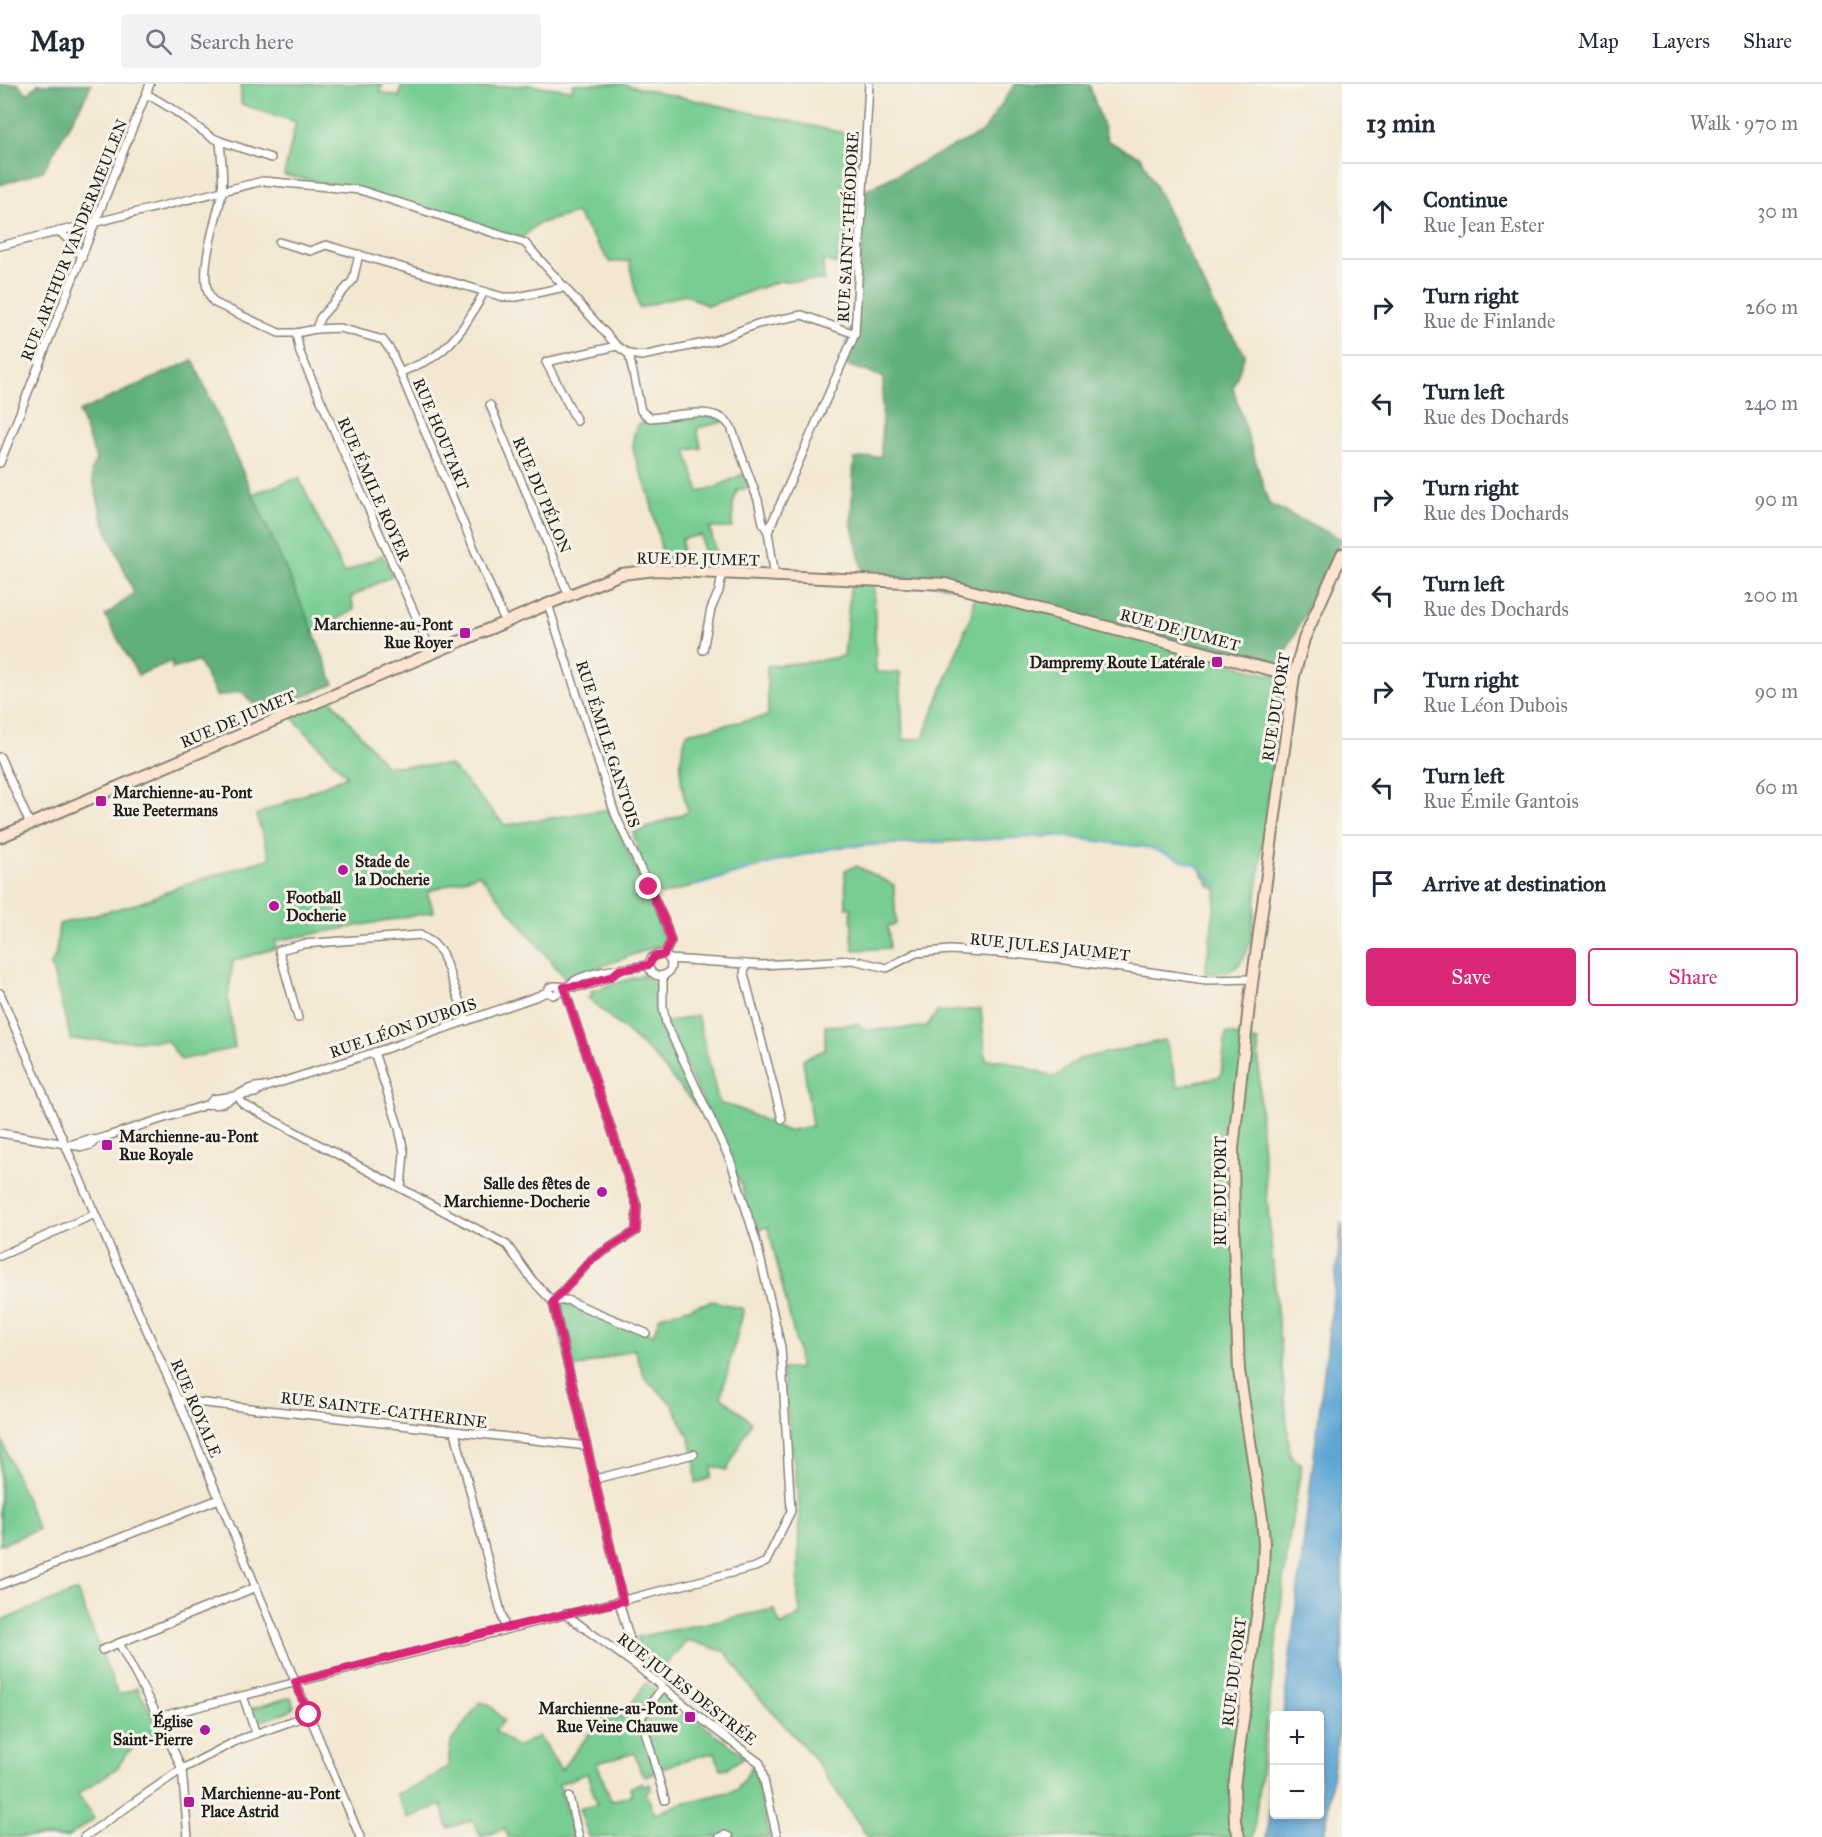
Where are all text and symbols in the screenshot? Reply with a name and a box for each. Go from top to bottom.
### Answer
search box [121,14,541,68]
text: Map [30,24,85,59]
icon: search [142,25,175,58]
text: Search here [190,28,294,55]
text: Map [1578,28,1619,54]
text: Layers [1652,28,1710,54]
text: Share [1743,28,1792,54]
text: 13 min [1366,107,1435,139]
text: Walk · 970 m [1690,111,1798,135]
street label: RUE ARTHUR VANDERMEULEN [17,116,131,364]
street label: RUE SAINT-THÉODORE [831,131,863,323]
text: Continue [1423,186,1508,213]
icon: ahead [1366,195,1399,228]
text: 30 m [1757,199,1798,223]
text: Rue Jean Ester [1423,213,1544,237]
text: Turn right [1423,282,1519,309]
icon: right [1366,291,1399,324]
text: 260 m [1745,295,1798,319]
text: Rue de Finlande [1423,309,1555,333]
street label: RUE HOUTART [409,375,473,493]
text: Turn left [1423,378,1505,405]
icon: left [1366,387,1399,420]
text: 240 m [1744,391,1798,415]
text: Rue des Dochards [1423,405,1569,429]
street label: RUE ÉMILE ROYER [334,413,416,565]
street label: RUE DU PÉLON [509,433,577,557]
text: Turn right [1423,474,1519,501]
icon: right [1366,483,1399,516]
text: 90 m [1755,487,1798,511]
text: Rue des Dochards [1423,501,1569,525]
street label: RUE DE JUMET [636,548,760,571]
text: Turn left [1423,570,1505,597]
icon: left [1366,579,1399,612]
text: 200 m [1744,583,1798,607]
text: Rue des Dochards [1423,597,1569,621]
street label: RUE DE JUMET [1118,605,1242,656]
place label: Marchienne-au-Pont Rue Royer [314,615,454,653]
marker: Marchienne-au-Pont Rue Royer [458,626,472,640]
street label: RUE DU PORT [1258,651,1294,763]
place label: Dampremy Route Latérale [1029,653,1205,673]
marker: Dampremy Route Latérale [1210,655,1224,669]
street label: RUE ÉMILE GANTOIS [572,657,646,830]
text: Turn right [1423,666,1519,693]
icon: right [1366,675,1399,708]
text: 90 m [1755,679,1798,703]
street label: RUE DE JUMET [177,686,299,753]
text: Rue Léon Dubois [1423,693,1568,717]
text: Turn left [1423,762,1505,789]
icon: left [1366,771,1399,804]
text: 60 m [1755,775,1798,799]
place label: Marchienne-au-Pont Rue Peetermans [113,783,253,820]
text: Rue Émile Gantois [1423,789,1579,813]
marker: Marchienne-au-Pont Rue Peetermans [94,794,108,808]
place label: Stade de la Docherie [354,852,430,889]
marker: Stade de la Docherie [336,863,350,877]
icon: arrive [1366,867,1399,900]
text: Arrive at destination [1423,870,1606,897]
route end [635,873,661,899]
place label: Football Docherie [286,888,346,925]
marker: Football Docherie [267,899,281,913]
street label: RUE JULES JAUMET [969,929,1131,966]
button: Save [1366,948,1576,1006]
button: Share [1588,948,1798,1006]
street label: RUE LÉON DUBOIS [326,992,479,1062]
place label: Marchienne-au-Pont Rue Royale [119,1127,259,1165]
street label: RUE DU PORT [1211,1136,1230,1246]
marker: Marchienne-au-Pont Rue Royale [100,1138,114,1152]
place label: Salle des fêtes de Marchienne-Docherie [444,1174,590,1211]
marker: Salle des fêtes de Marchienne-Docherie [595,1185,609,1199]
street label: RUE ROYALE [167,1356,225,1460]
street label: RUE SAINTE-CATHERINE [279,1388,489,1432]
street label: RUE DU PORT [1218,1616,1250,1728]
street label: RUE JULES DESTRÉE [613,1627,762,1750]
place label: Marchienne-au-Pont Rue Veine Chauwe [539,1699,678,1736]
route start [295,1701,321,1727]
place label: Église Saint-Pierre [113,1710,193,1749]
marker: Marchienne-au-Pont Rue Veine Chauwe [683,1710,697,1724]
map controls [1270,1711,1324,1819]
button: + [1270,1711,1324,1765]
marker: Église Saint-Pierre [198,1723,212,1737]
button: − [1270,1765,1324,1819]
place label: Marchienne-au-Pont Place Astrid [201,1784,341,1821]
marker: Marchienne-au-Pont Place Astrid [182,1795,196,1809]

